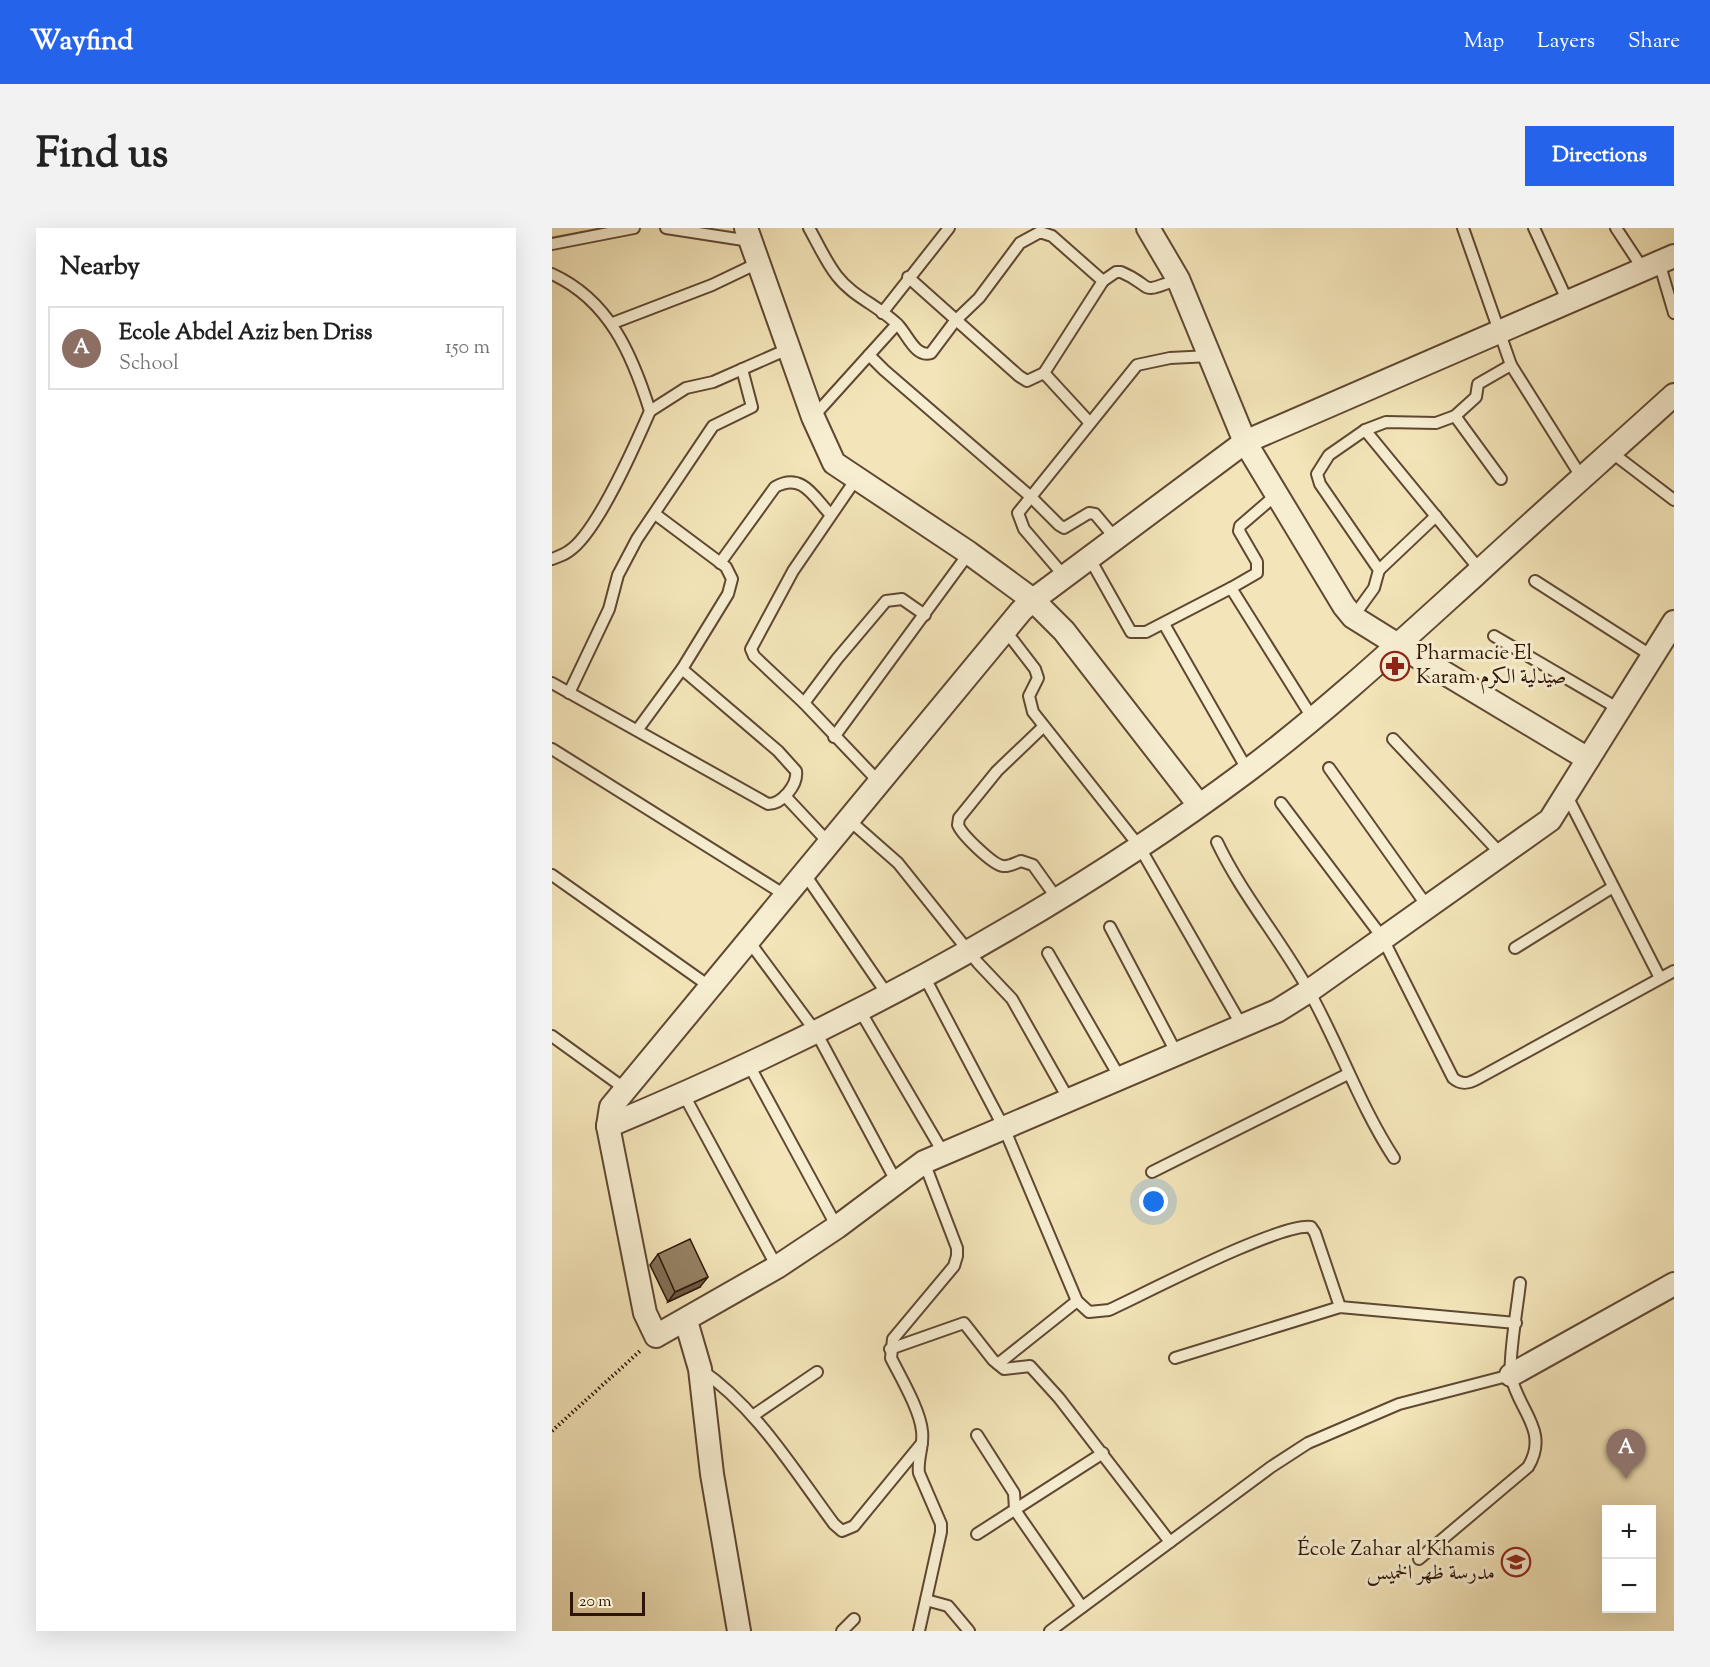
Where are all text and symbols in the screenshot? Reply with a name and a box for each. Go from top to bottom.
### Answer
text: Wayfind [30,22,133,62]
text: Map [1464,27,1504,57]
text: Layers [1537,27,1595,57]
text: Share [1628,27,1680,57]
text: Find us [36,126,168,186]
button: Directions [1525,126,1674,186]
text: Nearby [60,249,140,286]
text: Ecole Abdel Aziz ben Driss [119,318,373,350]
text: A [73,334,90,363]
text: 150 m [445,334,490,363]
text: School [119,350,179,379]
place label: Pharmacie El Karam صيدلية الكرم [1416,639,1566,694]
pharmacy icon: Pharmacie El Karam صيدلية الكرم [1379,650,1411,682]
your location [1139,1187,1168,1216]
pin: A [1606,1430,1646,1479]
map controls [1602,1505,1656,1613]
button: + [1602,1505,1656,1559]
place label: École Zahar al Khamis مدرسة ظهر الخميس [1297,1535,1495,1589]
school or university icon: École Zahar al Khamis مدرسة ظهر الخميس [1500,1546,1532,1578]
button: − [1602,1559,1656,1613]
scale bar [570,1589,645,1616]
text: 20 m [579,1591,612,1614]

